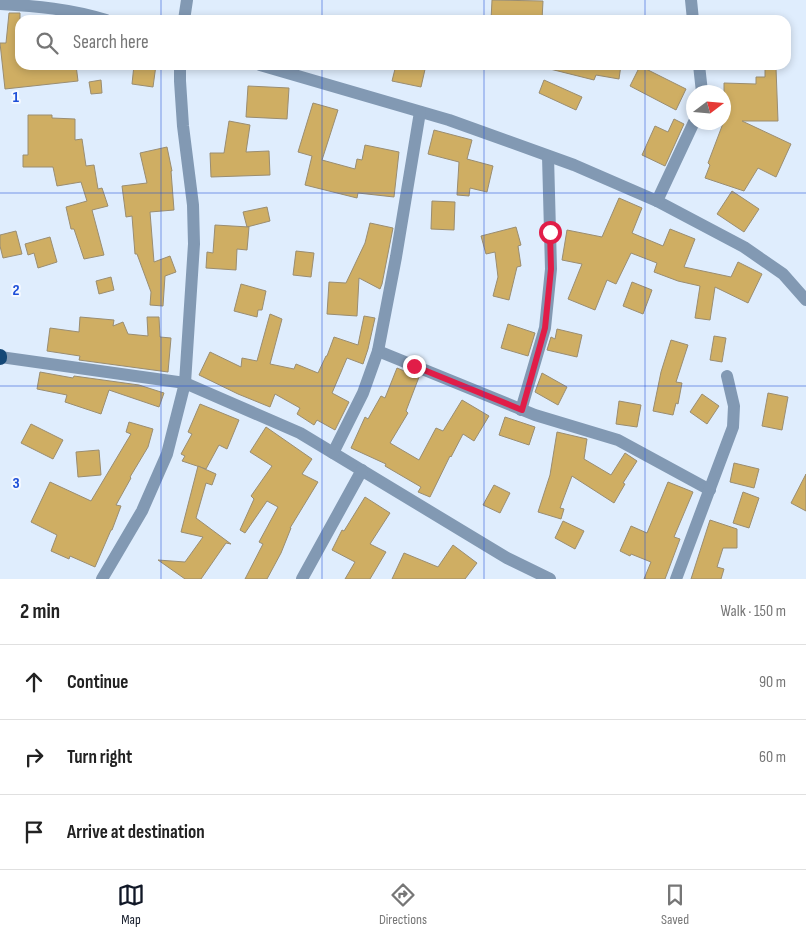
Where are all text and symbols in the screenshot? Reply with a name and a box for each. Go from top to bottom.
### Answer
search box [15,15,791,70]
icon: search [33,29,61,57]
text: Search here [73,31,149,54]
north arrow [686,85,731,130]
text: 1 [13,88,20,107]
route start [539,221,562,244]
text: 2 [12,281,20,300]
route end [403,355,426,378]
text: 3 [12,474,20,493]
text: 2 min [20,599,60,624]
text: Walk · 150 m [721,602,786,621]
icon: ahead [20,668,48,696]
text: Continue [67,671,128,694]
text: 90 m [759,673,786,692]
icon: right [20,743,48,771]
text: Turn right [67,746,132,769]
text: 60 m [759,748,786,767]
icon: arrive [20,818,48,846]
text: Arrive at destination [67,821,205,844]
tab: Map [117,881,145,928]
tab: Directions [379,881,427,928]
tab: Saved [661,881,689,928]

